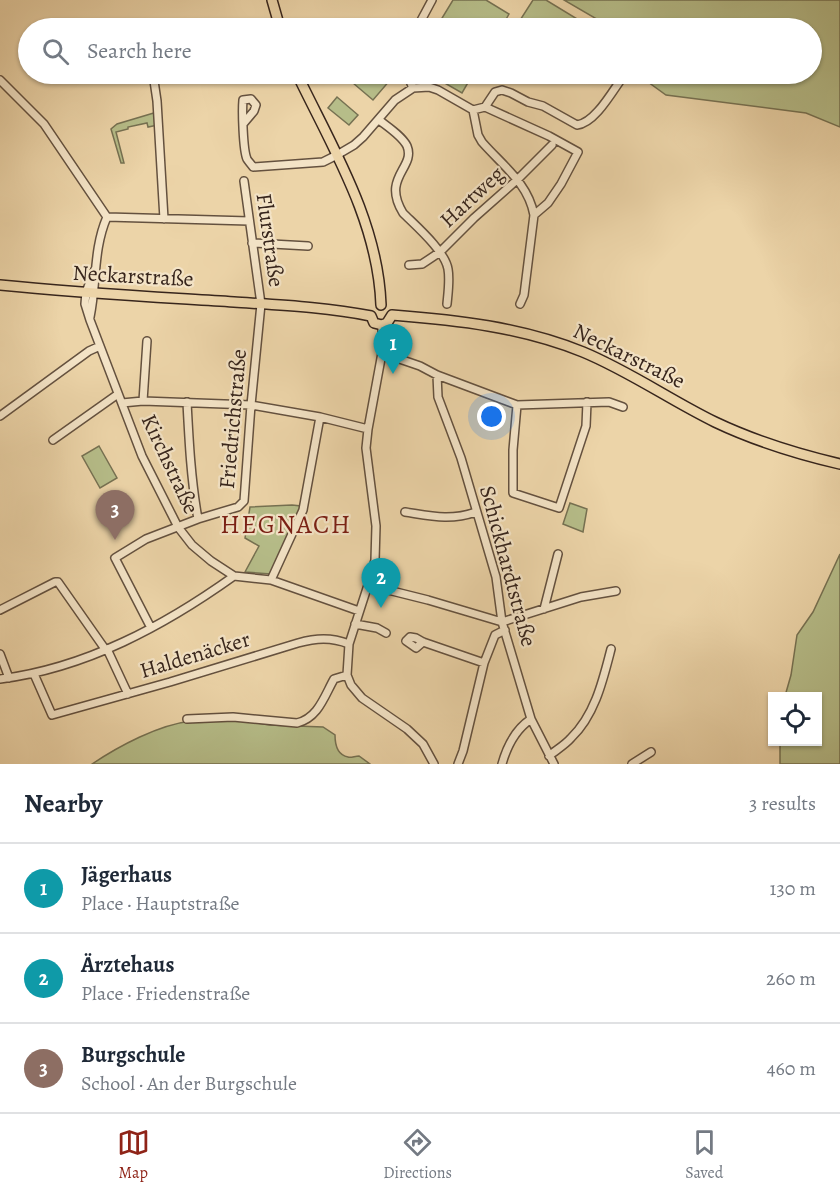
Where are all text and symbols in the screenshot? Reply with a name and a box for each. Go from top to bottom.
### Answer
search box [18,18,822,84]
icon: search [39,35,72,68]
text: Search here [87,36,192,66]
street label: Hartweg [433,159,511,235]
street label: Flurstraße [249,191,291,289]
street label: Neckarstraße [72,258,194,294]
street label: Neckarstraße [568,316,690,396]
pin: 1 [374,324,412,374]
street label: Friedrichstraße [212,348,254,490]
your location [477,402,506,431]
street label: Kirchstraße [134,409,206,519]
street label: Schickhardtstraße [472,482,544,650]
pin: 3 [96,490,134,540]
district label: HEGNACH [220,507,352,542]
pin: 2 [362,558,400,608]
street label: Haldenäcker [136,624,254,686]
map controls [768,692,822,746]
button: locate [768,692,822,746]
text: Nearby [24,786,103,821]
text: 3 results [749,790,816,817]
text: Jägerhaus [81,860,172,890]
text: 1 [40,875,47,902]
text: 130 m [770,875,816,902]
text: Place · Hauptstraße [81,890,239,917]
text: Ärztehaus [81,950,174,980]
text: 2 [39,965,48,992]
text: 260 m [766,965,816,992]
text: Place · Friedenstraße [81,980,250,1007]
text: Burgschule [81,1040,185,1070]
text: 3 [39,1055,48,1082]
text: 460 m [766,1055,816,1082]
text: School · An der Burgschule [81,1070,297,1097]
tab: Map [117,1126,150,1184]
tab: Directions [383,1126,452,1184]
tab: Saved [685,1126,723,1184]

